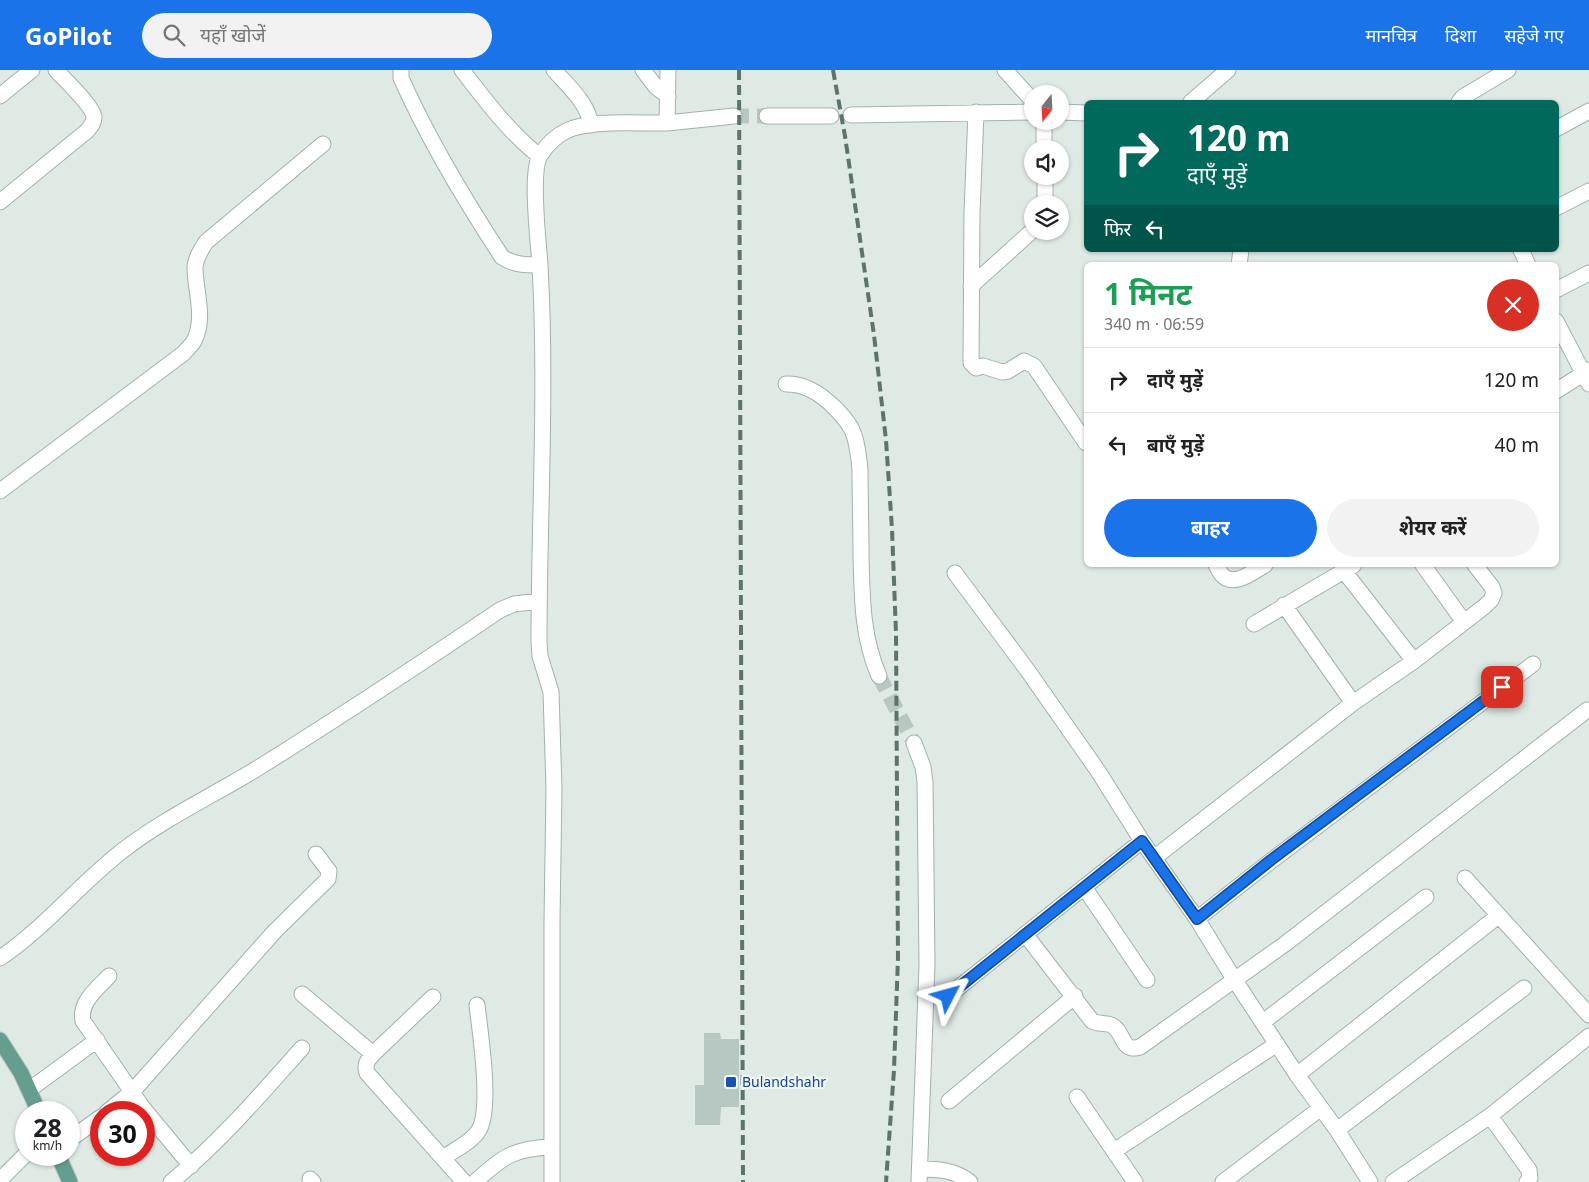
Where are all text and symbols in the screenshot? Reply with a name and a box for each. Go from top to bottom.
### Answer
search box [142,13,492,58]
text: GoPilot [25,19,112,52]
icon: search [160,21,188,49]
text: यहाँ खोजें [200,22,266,48]
text: मानचित्र [1366,23,1417,47]
text: दिशा [1445,23,1476,47]
text: सहेजे गए [1504,23,1564,47]
north arrow [1024,85,1069,130]
map controls [1024,85,1069,240]
text: 120 m [1187,114,1290,161]
icon: right [1104,120,1169,185]
button: sound [1024,140,1069,185]
text: दाएँ मुड़ें [1187,159,1247,189]
button: layers [1024,195,1069,240]
icon: left [1141,215,1169,243]
text: फिर [1104,216,1131,242]
text: 1 मिनट [1104,273,1192,314]
button: close [1487,279,1539,331]
text: 340 m · 06:59 [1104,313,1204,335]
icon: right [1104,366,1132,394]
text: दाएँ मुड़ें [1147,367,1203,393]
text: 120 m [1484,367,1539,393]
icon: left [1104,431,1132,459]
text: बाएँ मुड़ें [1147,432,1204,458]
text: 40 m [1495,432,1539,458]
button: बाहर [1104,499,1317,557]
button: शेयर करें [1327,499,1539,557]
pin [1481,666,1523,708]
icon: arrive [1488,673,1516,701]
position arrow [921,969,973,1021]
place label: Bulandshahr [742,1072,826,1091]
marker: Bulandshahr [724,1075,738,1089]
speed limit sign: 30 [90,1101,155,1166]
text: 28 [33,1110,62,1144]
text: km/h [33,1137,62,1154]

